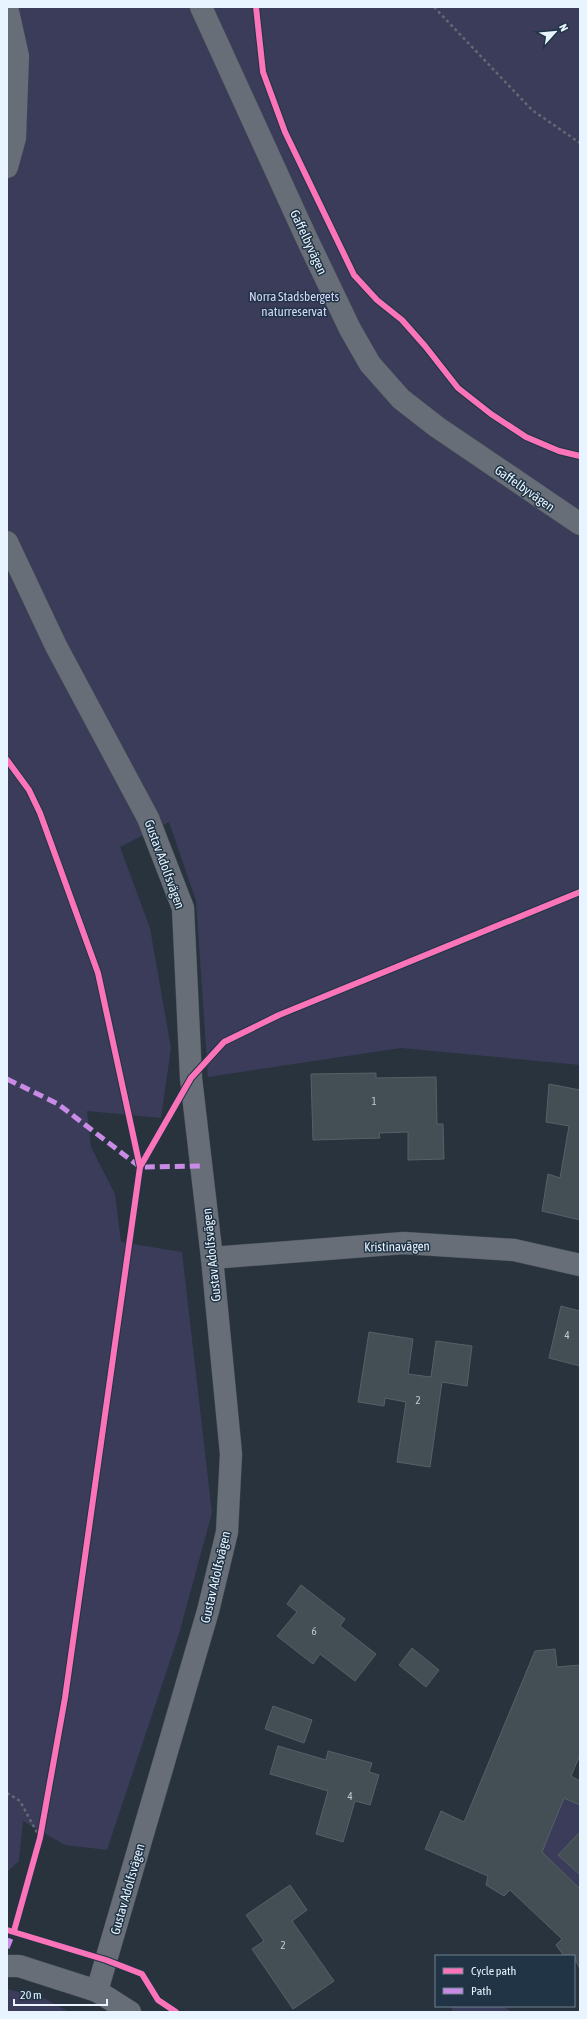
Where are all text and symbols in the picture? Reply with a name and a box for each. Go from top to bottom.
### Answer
north arrow [535,12,575,52]
text: N [557,22,571,33]
street label: Gaffelbyvägen [287,208,330,277]
park label: Norra Stadsbergets naturreservat [249,289,339,319]
street label: Gaffelbyvägen [492,462,557,514]
street label: Gustav Adolfsvägen [141,818,188,911]
house number: 1 [371,1095,377,1107]
street label: Gustav Adolfsvägen [199,1208,224,1302]
street label: Kristinavägen [364,1238,430,1255]
house number: 4 [564,1329,570,1341]
house number: 2 [415,1394,421,1406]
street label: Gustav Adolfsvägen [198,1530,233,1624]
house number: 6 [311,1625,317,1637]
house number: 4 [347,1790,353,1802]
street label: Gustav Adolfsvägen [107,1842,148,1936]
house number: 2 [280,1939,286,1951]
legend [435,1955,575,2007]
text: Cycle path [471,1964,516,1978]
scale bar [14,1981,107,2007]
text: Path [471,1984,492,1998]
text: 20 m [20,1988,42,2002]

